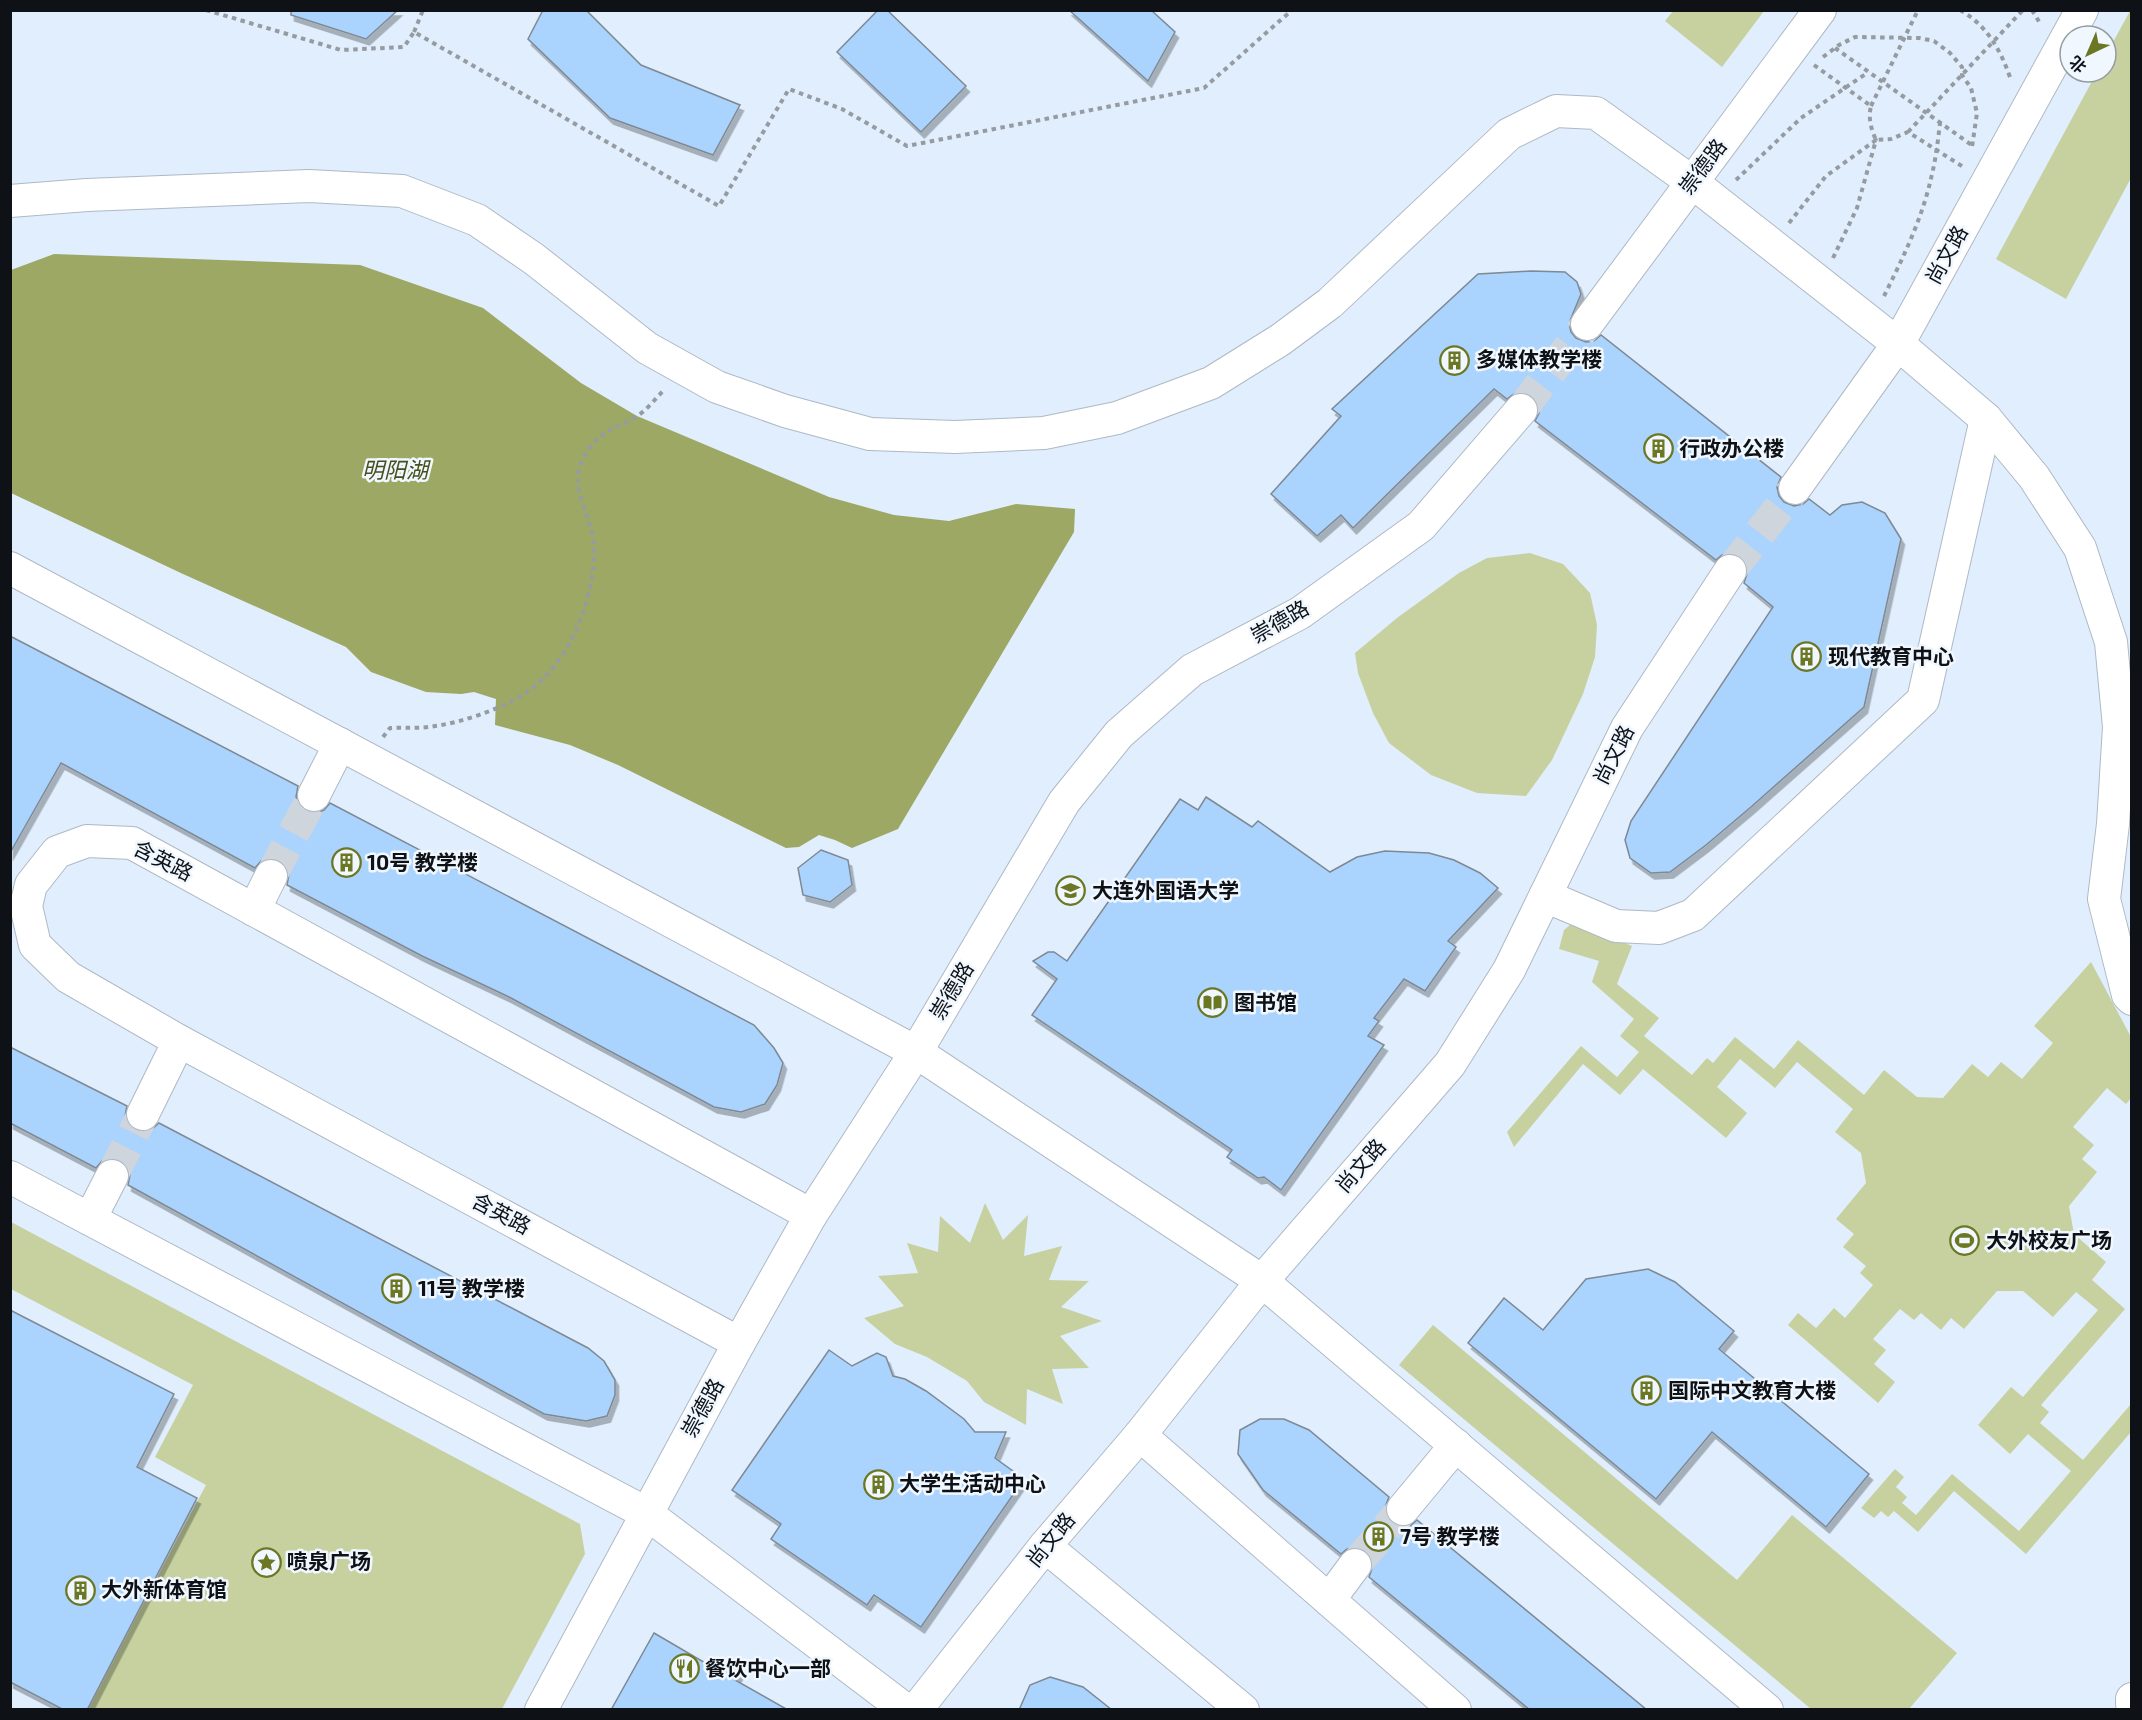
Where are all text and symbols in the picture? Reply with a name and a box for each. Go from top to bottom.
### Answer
north arrow [2058,24,2118,84]
text: 北 [2065,53,2090,78]
street label: 崇德路 [1673,133,1731,199]
street label: 尚文路 [1919,221,1972,288]
building icon: 多媒体教学楼 [1439,344,1471,376]
place label: 多媒体教学楼 [1476,346,1602,371]
building icon: 行政办公楼 [1642,433,1674,465]
place label: 行政办公楼 [1679,435,1784,460]
water label: 明阳湖 [362,456,431,482]
street label: 崇德路 [1246,594,1313,647]
building icon: 现代教育中心 [1791,641,1823,673]
place label: 现代教育中心 [1828,643,1954,668]
street label: 尚文路 [1587,721,1638,788]
street label: 含英路 [130,834,197,885]
building icon: 10号 教学楼 [330,847,362,879]
place label: 10号 教学楼 [367,849,478,874]
school or university icon: 大连外国语大学 [1055,875,1087,907]
place label: 大连外国语大学 [1092,877,1239,902]
street label: 崇德路 [924,957,978,1024]
library icon: 图书馆 [1197,987,1229,1019]
place label: 图书馆 [1234,989,1297,1014]
street label: 尚文路 [1330,1133,1390,1197]
street label: 含英路 [468,1187,535,1239]
sports icon: 大外校友广场 [1949,1225,1981,1257]
place label: 大外校友广场 [1986,1227,2112,1252]
building icon: 11号 教学楼 [381,1273,413,1305]
place label: 11号 教学楼 [418,1275,525,1300]
street label: 崇德路 [675,1374,728,1441]
building icon: 国际中文教育大楼 [1631,1375,1663,1407]
place label: 国际中文教育大楼 [1668,1377,1836,1402]
building icon: 大学生活动中心 [862,1468,894,1500]
place label: 大学生活动中心 [899,1470,1046,1495]
street label: 尚文路 [1020,1507,1079,1571]
building icon: 7号 教学楼 [1363,1521,1395,1553]
place label: 7号 教学楼 [1400,1523,1500,1548]
place icon: 喷泉广场 [250,1546,282,1578]
place label: 喷泉广场 [287,1548,371,1573]
building icon: 大外新体育馆 [64,1574,96,1606]
place label: 大外新体育馆 [101,1576,227,1601]
restaurant icon: 餐饮中心一部 [668,1653,700,1685]
place label: 餐饮中心一部 [705,1655,831,1680]

